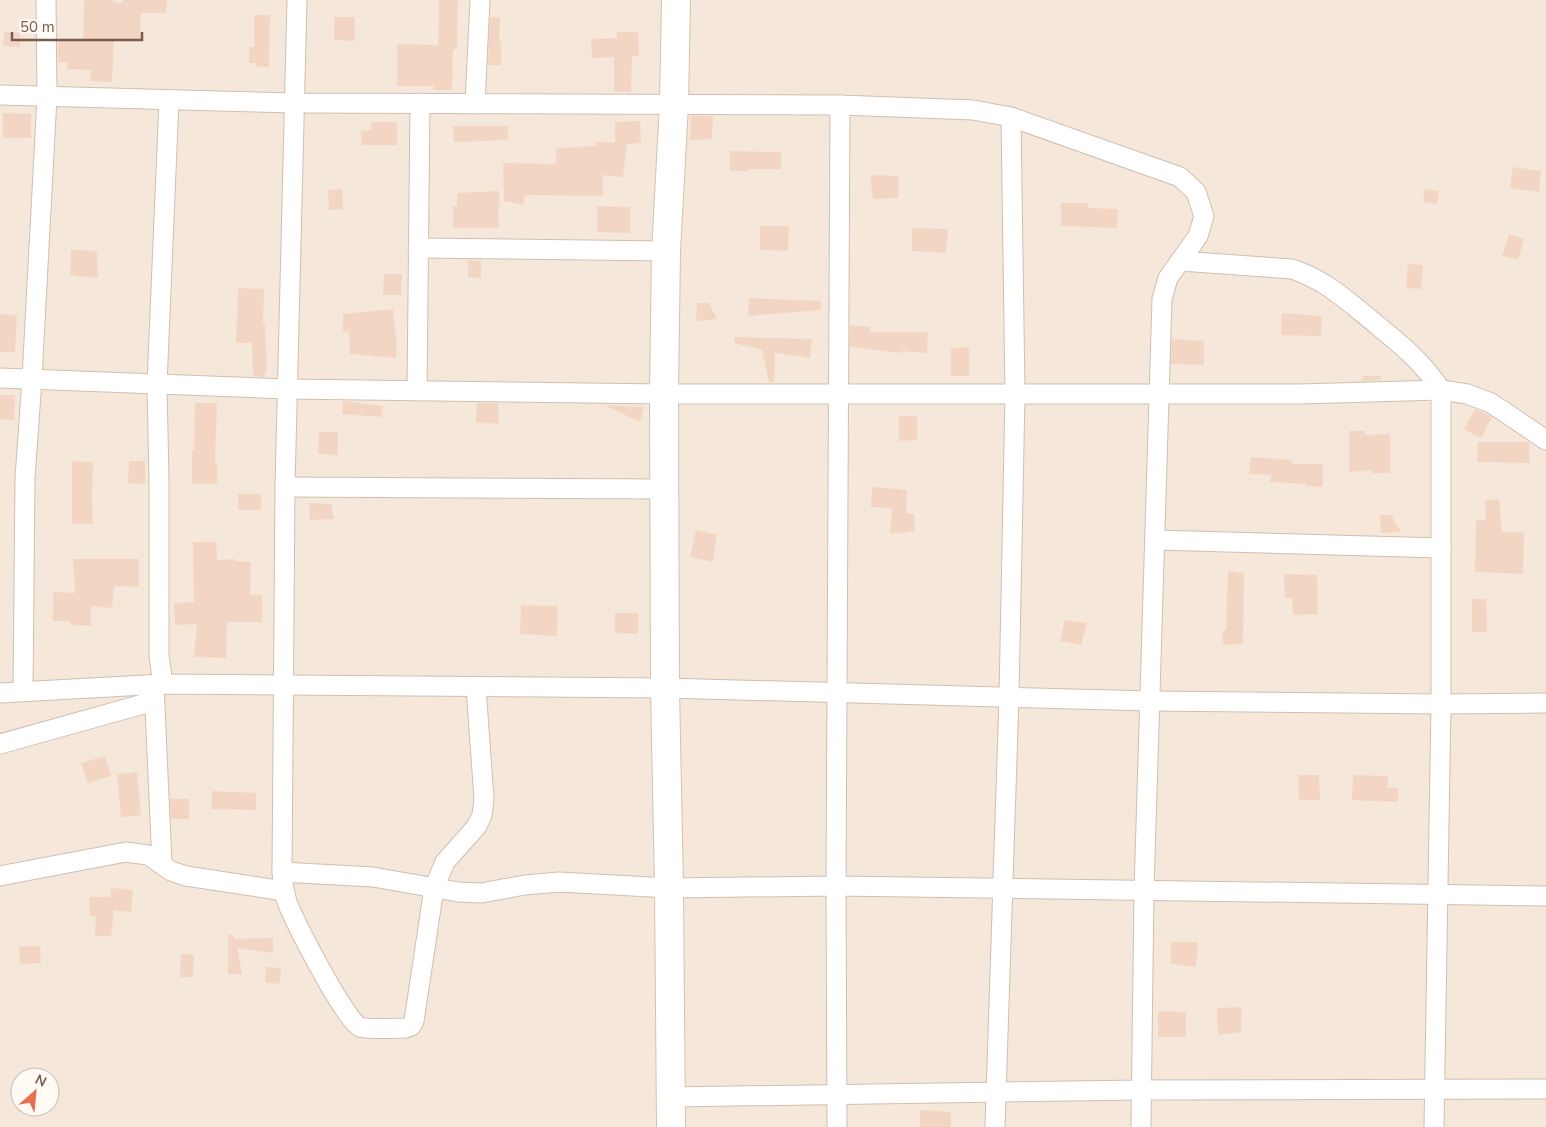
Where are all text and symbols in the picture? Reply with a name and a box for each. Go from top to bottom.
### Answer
scale bar [12,10,142,42]
text: 50 m [20,17,55,37]
north arrow [10,1067,60,1117]
text: N [32,1070,50,1092]

